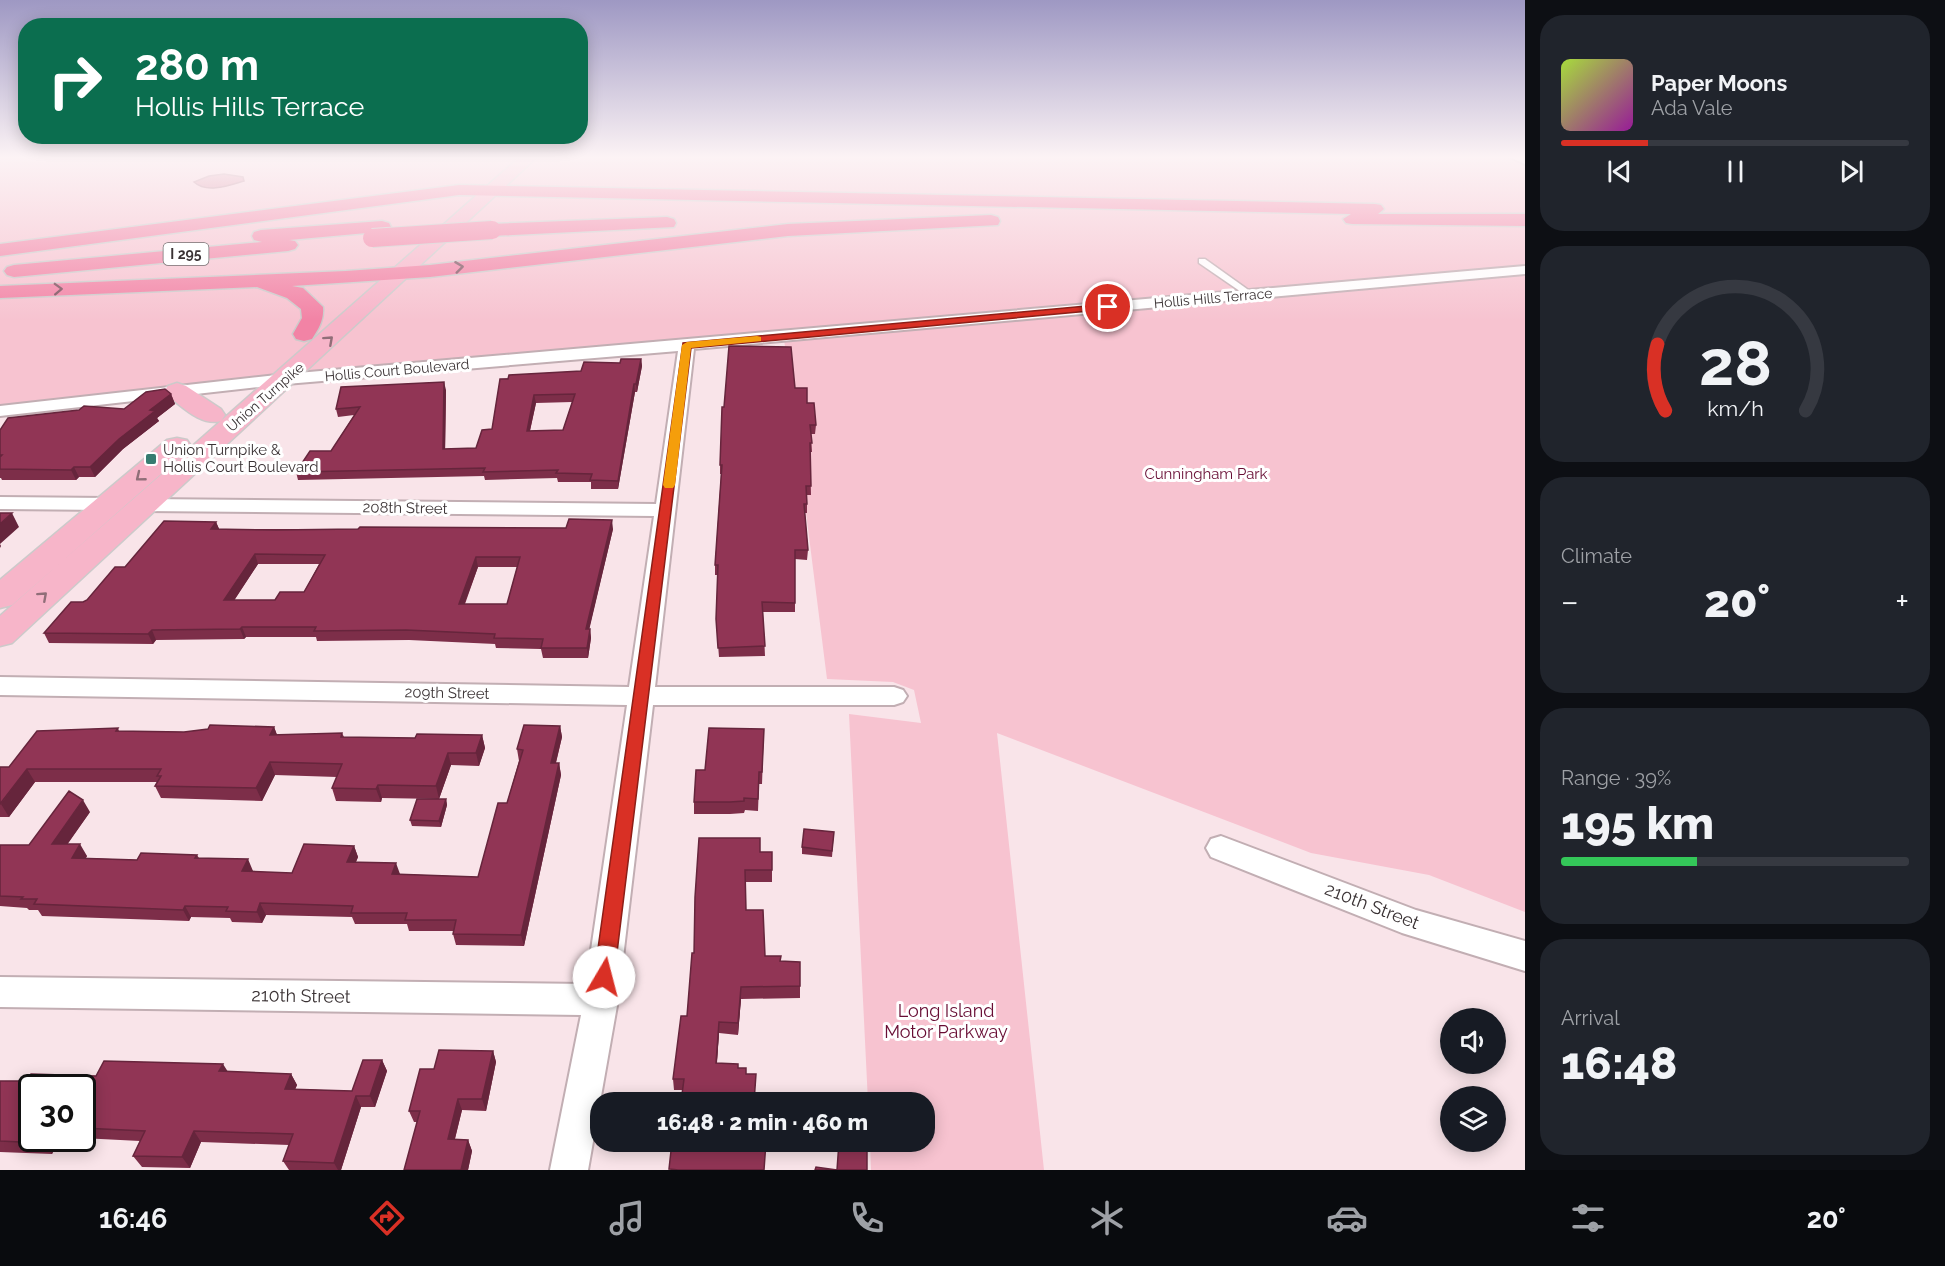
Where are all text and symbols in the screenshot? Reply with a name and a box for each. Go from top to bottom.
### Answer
text: 280 m [135,41,259,90]
icon: right [36,42,114,120]
text: Paper Moons [1651,70,1787,96]
text: Hollis Hills Terrace [135,91,364,122]
text: Ada Vale [1651,96,1733,120]
icon: previous [1603,155,1636,188]
icon: pause [1719,155,1752,188]
icon: next [1835,155,1868,188]
road number: I 295 [164,243,208,265]
one-way arrow [454,261,463,274]
pin [1082,281,1133,332]
one-way arrow [54,283,63,296]
street label: Hollis Hills Terrace [1153,285,1273,311]
icon: arrive [1091,290,1124,323]
text: 28 [1699,326,1771,400]
one-way arrow [322,336,333,347]
street label: Hollis Court Boulevard [324,356,470,384]
street label: Union Turnpike [223,359,307,435]
text: km/h [1707,396,1763,421]
place label: Union Turnpike & Hollis Court Boulevard [163,441,318,476]
marker: Union Turnpike & Hollis Court Boulevard [144,452,158,466]
park label: Cunningham Park [1144,465,1268,483]
one-way arrow [136,470,147,481]
street label: 208th Street [362,498,448,518]
text: Climate [1561,544,1632,568]
text: 20° [1704,575,1770,628]
text: − [1561,582,1579,621]
text: + [1895,582,1909,621]
one-way arrow [37,592,47,603]
street label: 209th Street [404,683,490,703]
text: Range · 39% [1561,766,1671,790]
text: 195 km [1561,797,1714,850]
street label: 210th Street [1322,878,1422,933]
position arrow [572,945,636,1009]
street label: 210th Street [251,984,351,1007]
park label: Long Island Motor Parkway [884,1000,1008,1042]
text: Arrival [1561,1006,1620,1030]
map controls [1440,1008,1506,1152]
button: sound [1440,1008,1506,1074]
text: 16:48 [1561,1037,1677,1090]
speed limit sign: 30 [18,1074,96,1152]
button: layers [1440,1086,1506,1152]
text: 16:48 · 2 min · 460 m [657,1109,868,1135]
icon: directions [366,1197,408,1239]
icon: music [606,1197,648,1239]
icon: phone [846,1197,888,1239]
icon: climate [1086,1197,1128,1239]
icon: car [1326,1197,1368,1239]
icon: filters [1567,1197,1609,1239]
text: 16:46 [99,1203,167,1234]
text: 20° [1807,1203,1846,1234]

